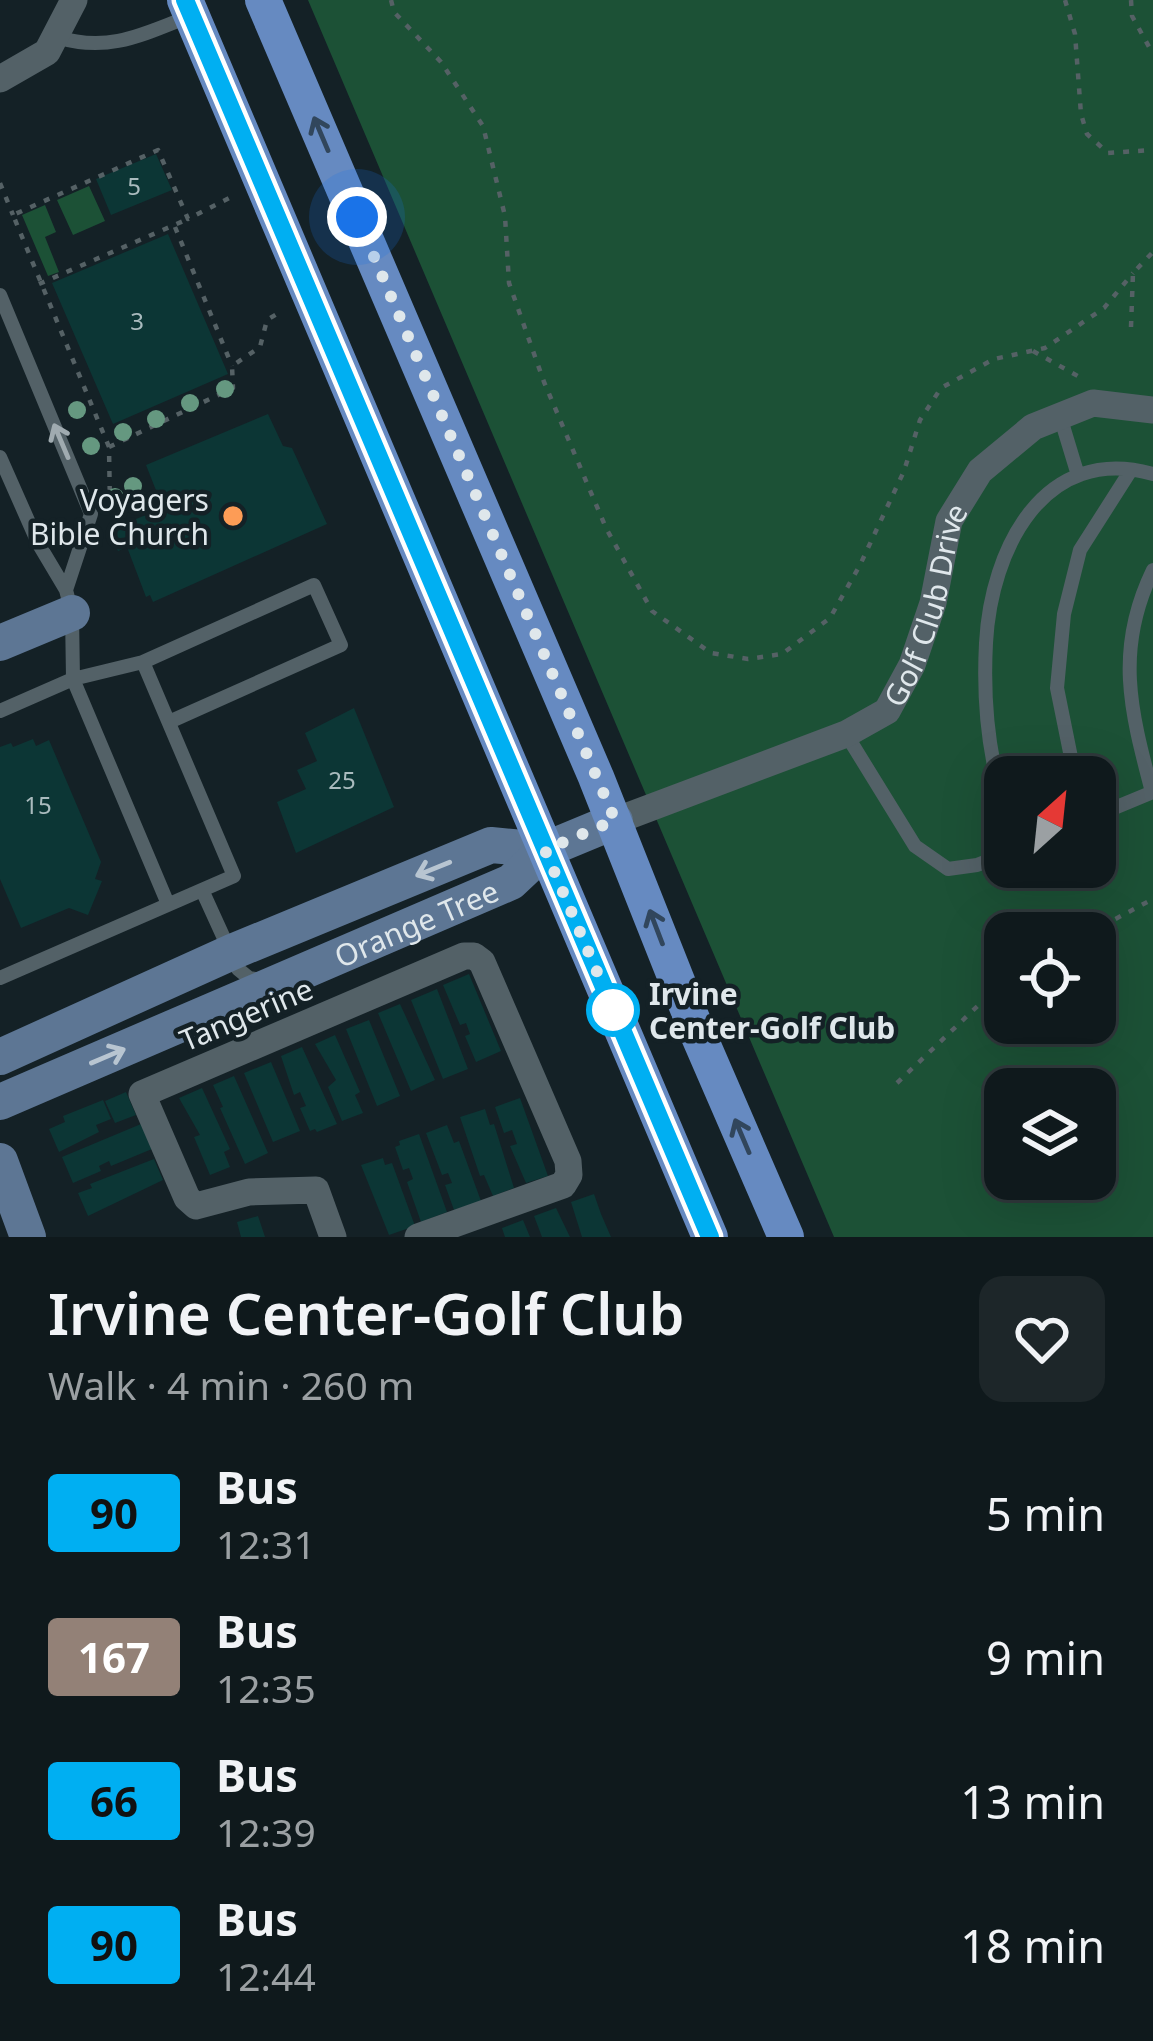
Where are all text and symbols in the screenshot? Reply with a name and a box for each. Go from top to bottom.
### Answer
one-way arrow [308,117,330,153]
house number: 5 [127,169,141,202]
your location [327,187,387,247]
house number: 3 [130,304,144,337]
one-way arrow [49,423,70,460]
place label: Voyagers Bible Church [30,479,209,554]
street label: Golf Club Drive [873,494,976,713]
marker: Voyagers Bible Church [220,503,246,529]
north arrow [984,756,1116,888]
map controls [984,756,1116,1200]
house number: 25 [328,763,356,796]
house number: 15 [24,788,52,821]
one-way arrow [416,860,453,881]
street label: Orange Tree [328,870,504,976]
one-way arrow [644,910,666,947]
button: locate [984,912,1116,1044]
street label: Tangerine [173,968,319,1060]
place label: Irvine Center-Golf Club [649,973,895,1048]
marker: Irvine Center-Golf Club [588,985,638,1035]
one-way arrow [89,1044,125,1066]
button: layers [984,1068,1116,1200]
one-way arrow [730,1118,751,1155]
text: Irvine Center-Golf Club [48,1274,684,1352]
button: heart [979,1276,1105,1402]
text: Walk · 4 min · 260 m [48,1358,414,1411]
text: Bus [216,1456,298,1517]
text: 5 min [986,1483,1105,1544]
text: 90 [90,1484,138,1541]
text: 12:31 [216,1517,316,1570]
text: Bus [216,1600,298,1661]
text: 9 min [986,1627,1105,1688]
text: 167 [78,1628,150,1685]
text: 12:35 [216,1661,316,1714]
text: Bus [216,1744,298,1805]
text: 13 min [960,1771,1105,1832]
text: 66 [90,1772,138,1829]
text: 12:39 [216,1805,316,1858]
text: Bus [216,1888,298,1949]
text: 18 min [960,1915,1105,1976]
text: 90 [90,1916,138,1973]
text: 12:44 [216,1949,316,2002]

